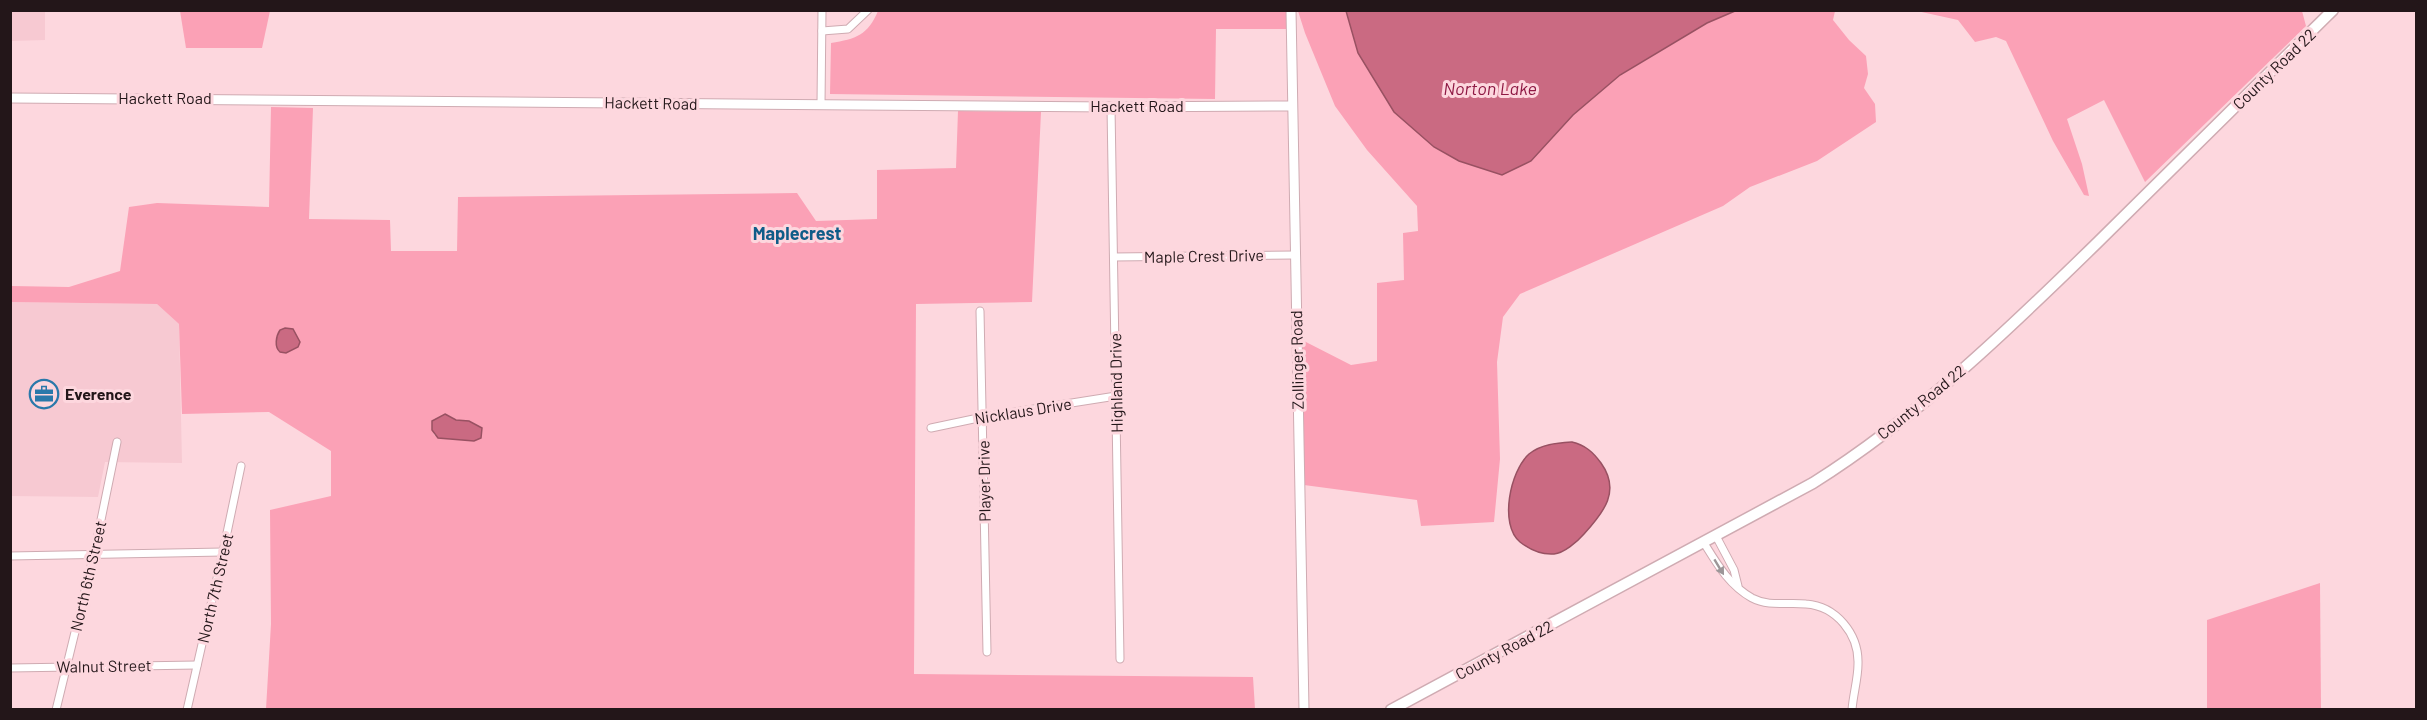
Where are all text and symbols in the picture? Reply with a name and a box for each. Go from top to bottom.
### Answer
street label: County Road 22 [2228,24,2319,113]
water label: Norton Lake [1443,77,1537,99]
street label: Hackett Road [118,88,212,107]
street label: Hackett Road [604,92,698,113]
street label: Hackett Road [1090,96,1184,115]
district label: Maplecrest [753,222,842,244]
street label: Maple Crest Drive [1144,245,1264,266]
street label: Zollinger Road [1286,310,1307,410]
street label: Highland Drive [1105,333,1126,433]
street label: County Road 22 [1873,360,1969,443]
office icon: Everence [28,378,60,410]
place label: Everence [65,384,132,403]
street label: Nicklaus Drive [973,393,1073,428]
street label: Player Drive [973,440,994,522]
street label: North 6th Street [66,519,109,633]
street label: North 7th Street [193,531,236,645]
one-way arrow [1713,559,1724,575]
street label: County Road 22 [1452,616,1556,683]
street label: Walnut Street [56,655,152,676]

